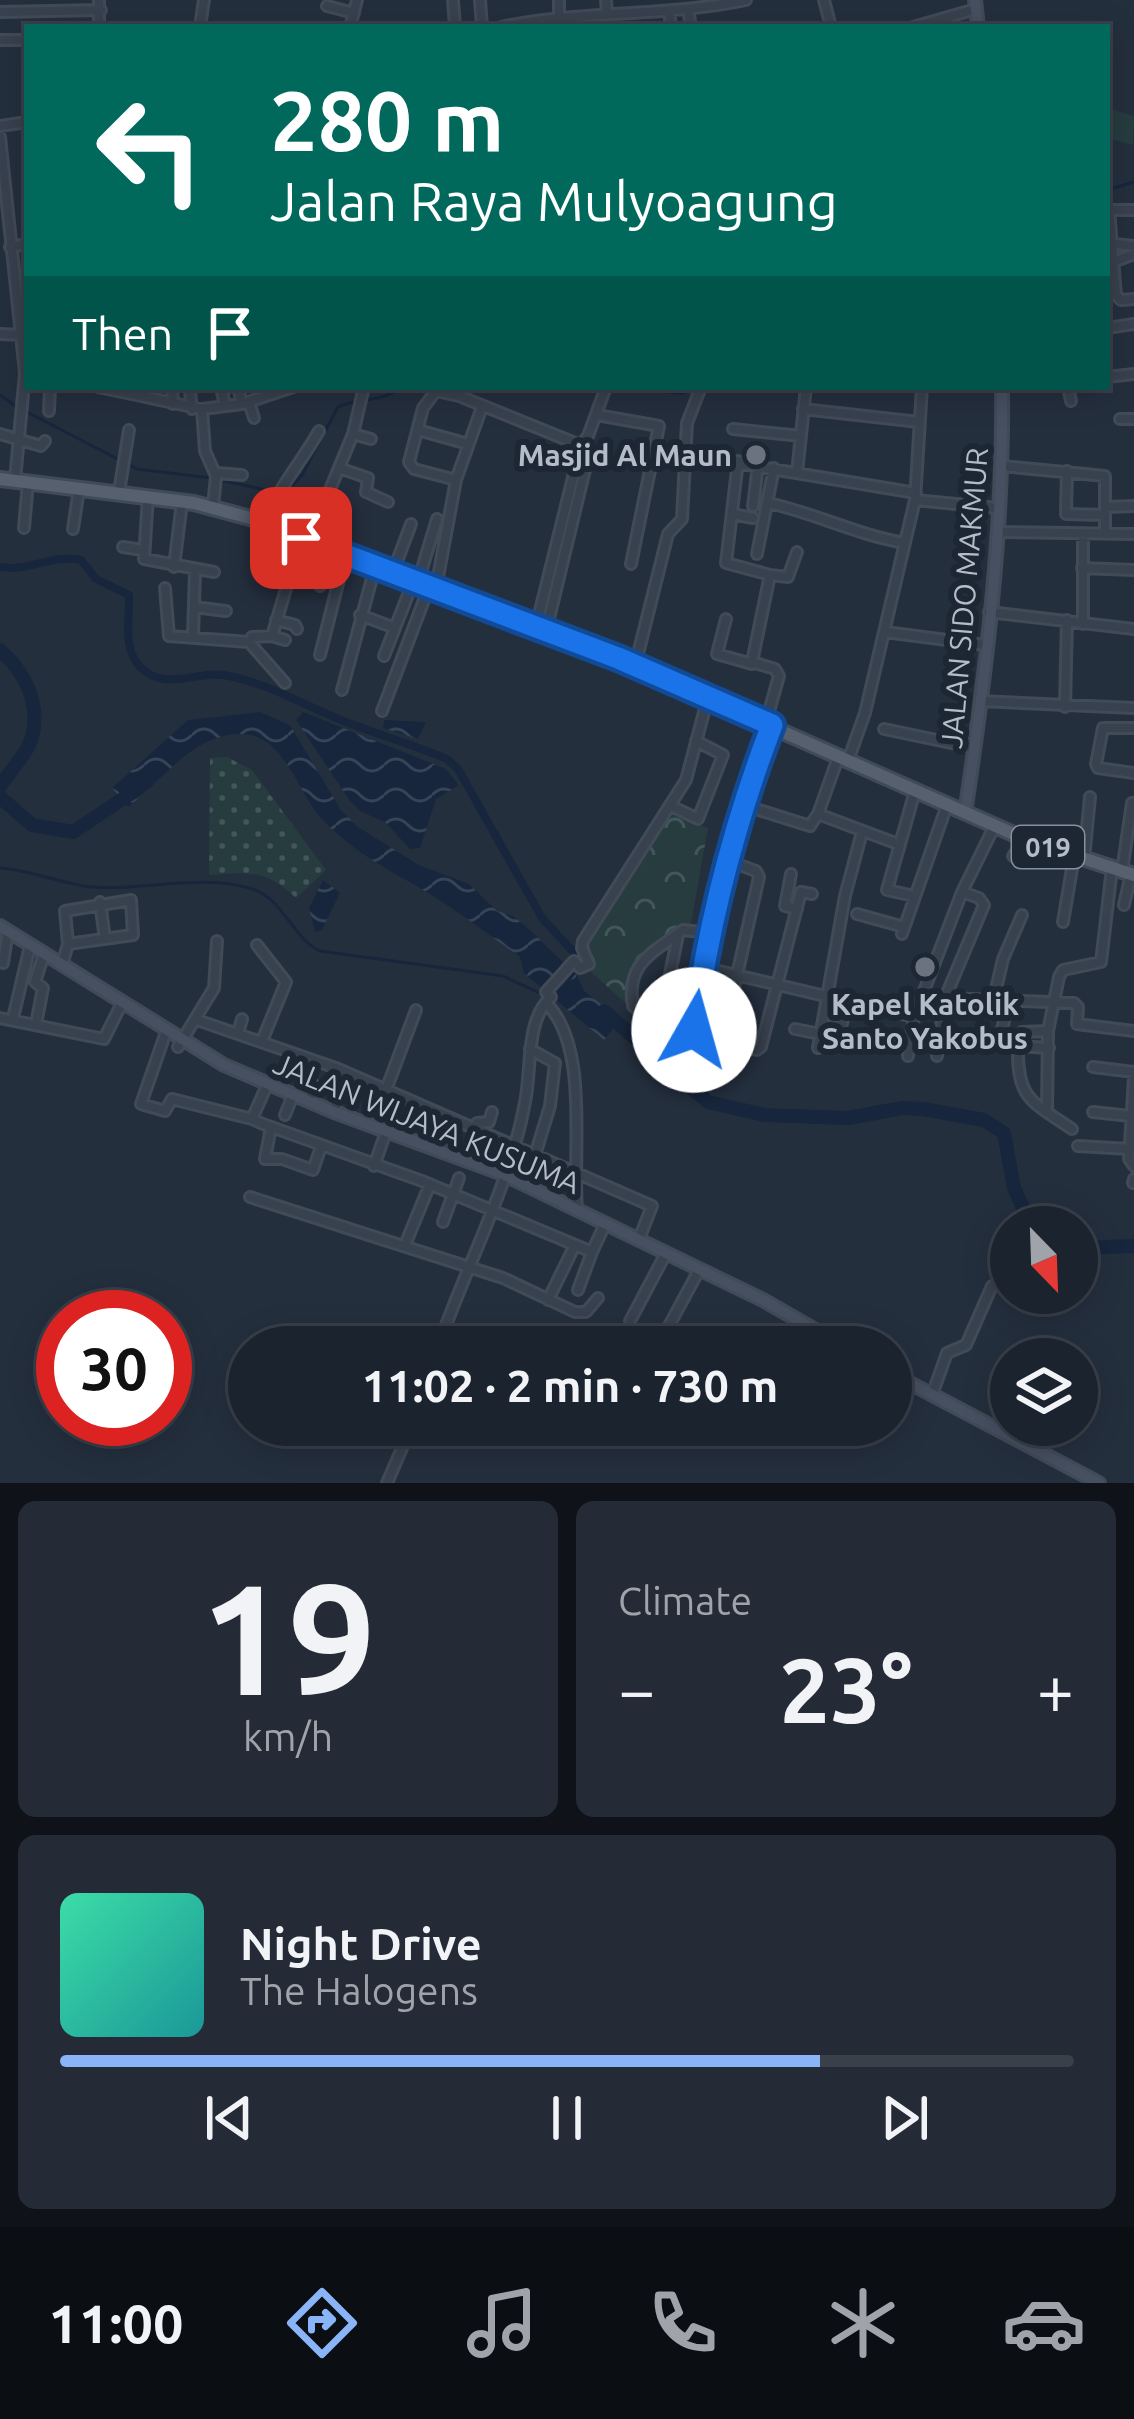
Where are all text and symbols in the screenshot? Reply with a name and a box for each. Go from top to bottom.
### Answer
icon: left [72,72,228,228]
text: 280 m [270,73,504,167]
text: Jalan Raya Mulyoagung [270,171,838,231]
icon: arrive [197,300,263,366]
text: Then [72,308,173,359]
place label: Masjid Al Maun [518,438,732,472]
marker: Masjid Al Maun [743,442,769,468]
street label: JALAN SIDO MAKMUR [934,446,994,750]
pin [250,487,352,589]
icon: arrive [268,505,334,571]
road number: 019 [1012,826,1084,868]
marker: Kapel Katolik Santo Yakobus [912,954,938,980]
position arrow [631,967,757,1093]
place label: Kapel Katolik Santo Yakobus [822,987,1028,1055]
street label: JALAN WIJAYA KUSUMA [269,1046,586,1200]
north arrow [990,1206,1098,1314]
map controls [990,1206,1098,1446]
speed limit sign: 30 [36,1290,192,1446]
button: layers [990,1338,1098,1446]
text: 11:02 · 2 min · 730 m [362,1360,778,1411]
text: 19 [200,1550,376,1724]
text: Climate [618,1579,752,1622]
text: 23° [779,1639,913,1740]
text: − [618,1652,655,1726]
text: + [1037,1652,1074,1726]
text: km/h [243,1715,333,1758]
text: Night Drive [240,1918,482,1969]
text: The Halogens [240,1969,478,2012]
icon: previous [196,2085,262,2151]
icon: pause [534,2085,600,2151]
icon: next [872,2085,938,2151]
icon: directions [280,2281,364,2365]
icon: music [460,2281,544,2365]
icon: phone [641,2281,725,2365]
icon: climate [821,2281,905,2365]
icon: car [1002,2281,1086,2365]
text: 11:00 [48,2293,183,2353]

